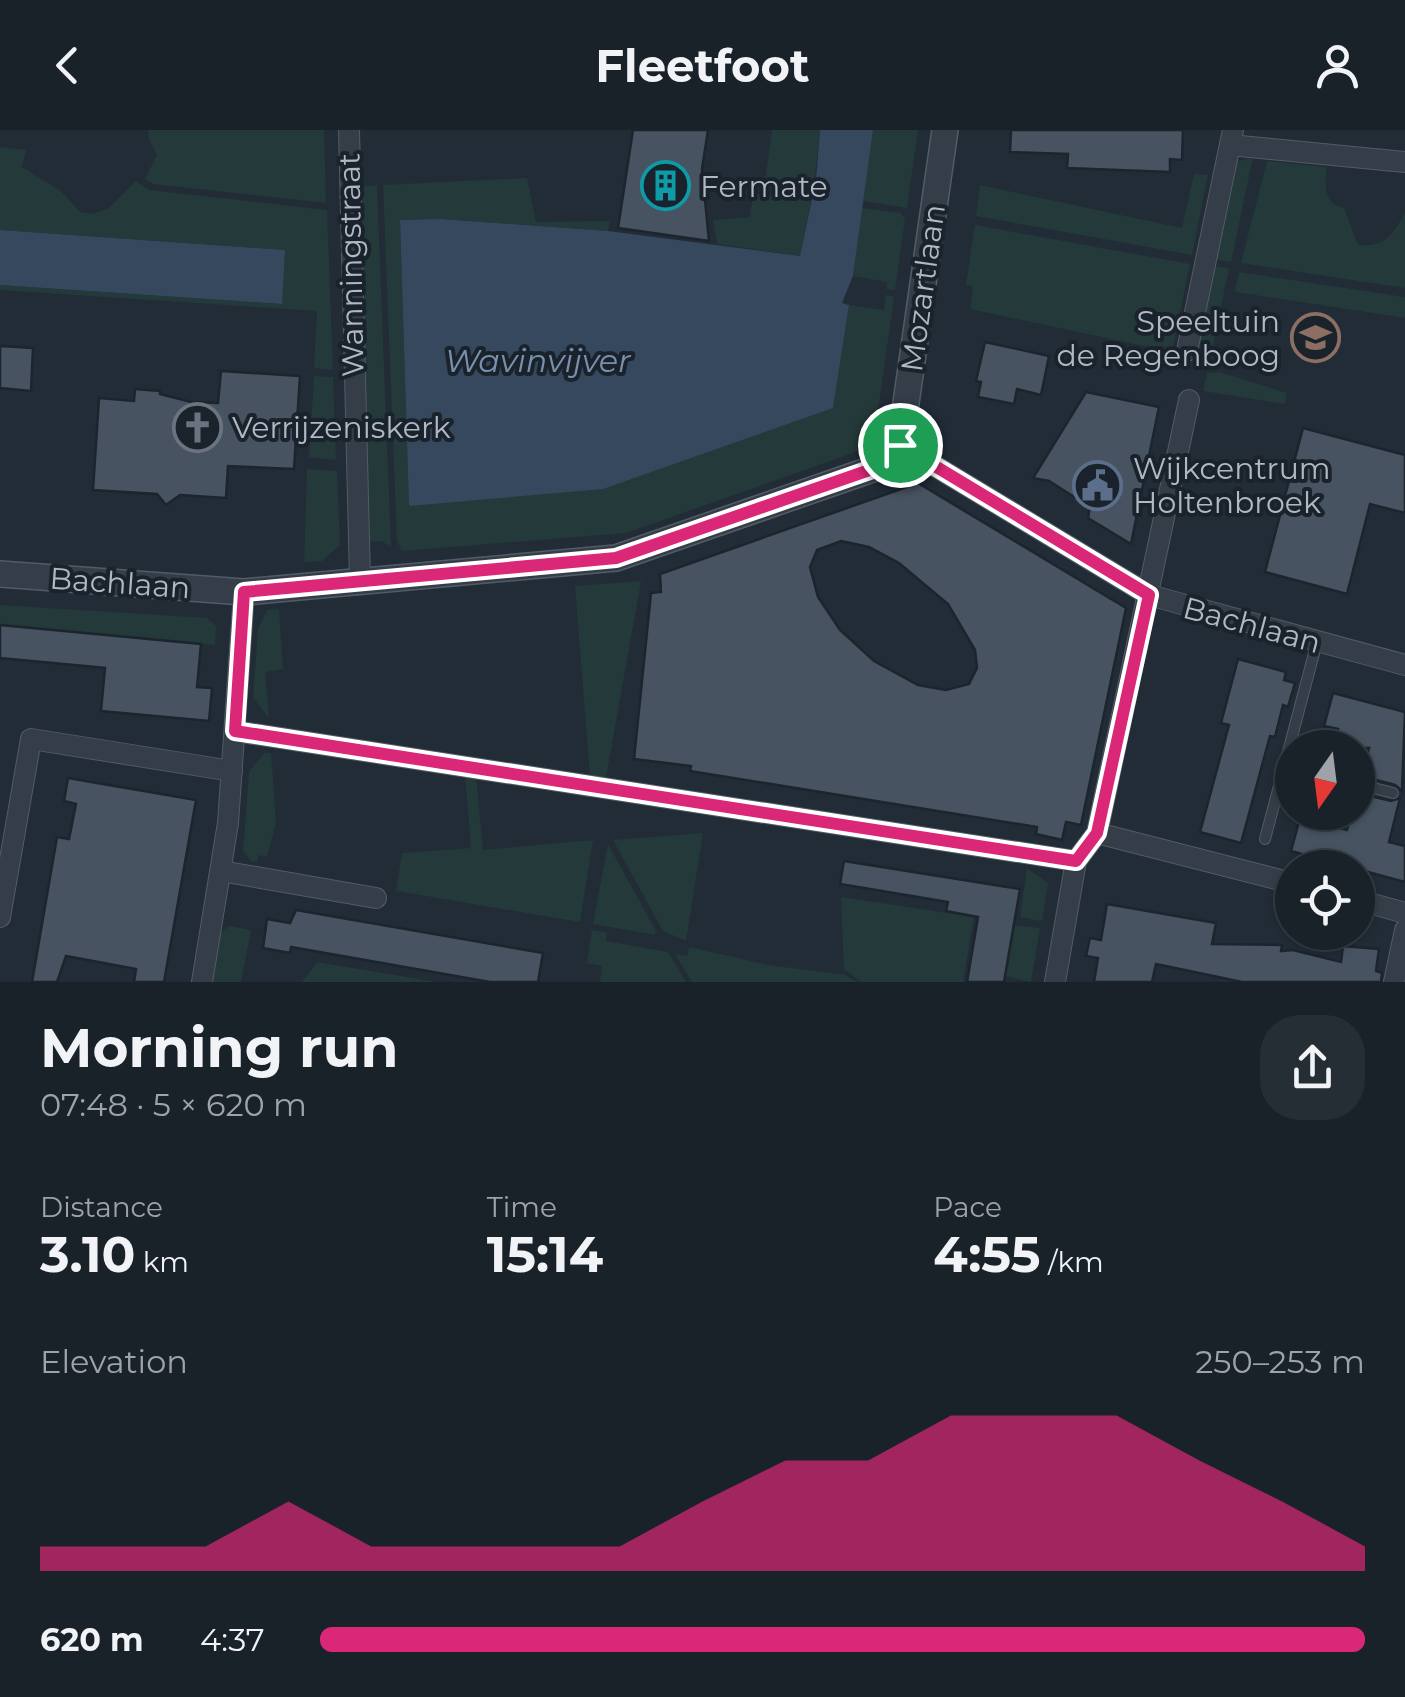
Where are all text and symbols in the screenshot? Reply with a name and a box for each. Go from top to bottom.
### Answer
icon: back [40,38,95,93]
text: Fleetfoot [595,38,810,93]
icon: person [1310,38,1365,93]
street label: Wanningstraat [331,153,371,377]
building icon: Fermate [639,160,691,212]
place label: Fermate [700,168,828,205]
street label: Mozartlaan [893,202,953,374]
place label: Speeltuin de Regenboog [1056,303,1280,374]
school or university icon: Speeltuin de Regenboog [1289,312,1341,364]
water label: Wavinvijver [445,341,632,380]
church icon: Verrijzeniskerk [171,401,223,453]
pin [858,403,943,488]
place label: Verrijzeniskerk [232,409,451,446]
icon: arrive [873,418,928,473]
place label: Wijkcentrum Holtenbroek [1133,450,1331,521]
public building icon: Wijkcentrum Holtenbroek [1072,459,1124,511]
street label: Bachlaan [48,560,192,606]
street label: Bachlaan [1179,589,1325,661]
north arrow [1275,730,1375,830]
map controls [1275,730,1375,950]
button: locate [1275,850,1375,950]
text: Morning run [40,1014,398,1081]
button: share [1260,1015,1365,1120]
text: 07:48 · 5 × 620 m [40,1085,307,1124]
text: Distance [40,1190,163,1224]
text: Time [487,1190,557,1224]
text: Pace [933,1190,1002,1224]
text: 3.10 [40,1224,135,1285]
text: 15:14 [487,1224,603,1285]
text: 4:55 [933,1224,1041,1285]
text: km [135,1245,189,1279]
text: /km [1041,1245,1104,1279]
text: Elevation [40,1342,188,1381]
text: 250–253 m [1195,1342,1365,1381]
text: 620 m [40,1620,144,1659]
text: 4:37 [200,1620,265,1659]

